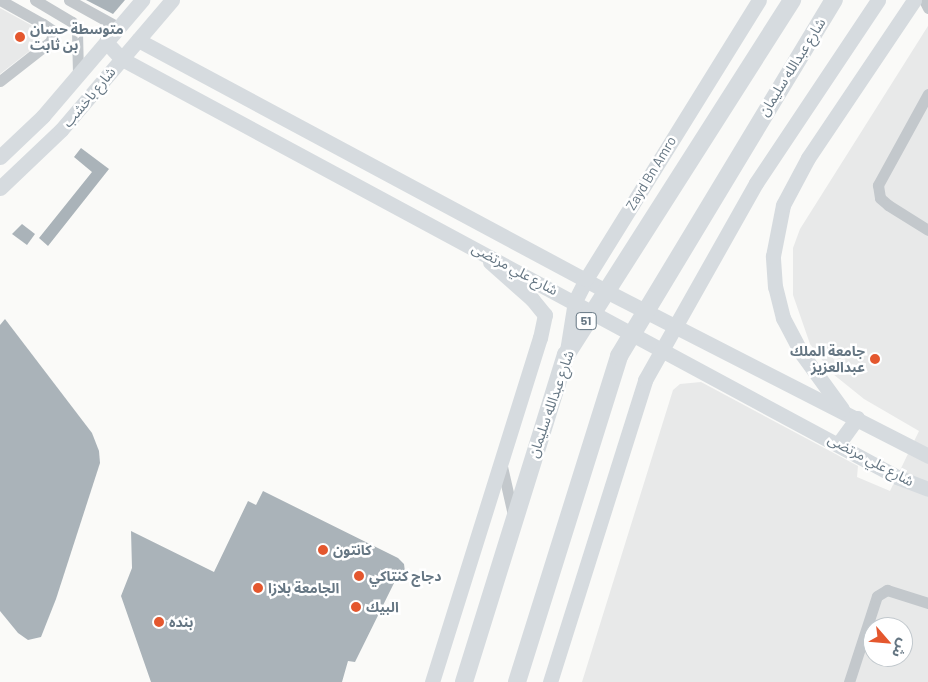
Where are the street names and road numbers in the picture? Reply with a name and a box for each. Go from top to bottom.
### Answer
street label: شارع عبدالله سليمان [755,15,829,119]
street label: شارع باخشب [59,63,119,131]
street label: Zayd Bn Amro [622,133,680,213]
street label: شارع علي مرتضى [469,239,561,299]
road number: 51 [575,312,597,331]
street label: شارع عبدالله سليمان [525,348,577,460]
street label: شارع علي مرتضى [825,430,917,490]

